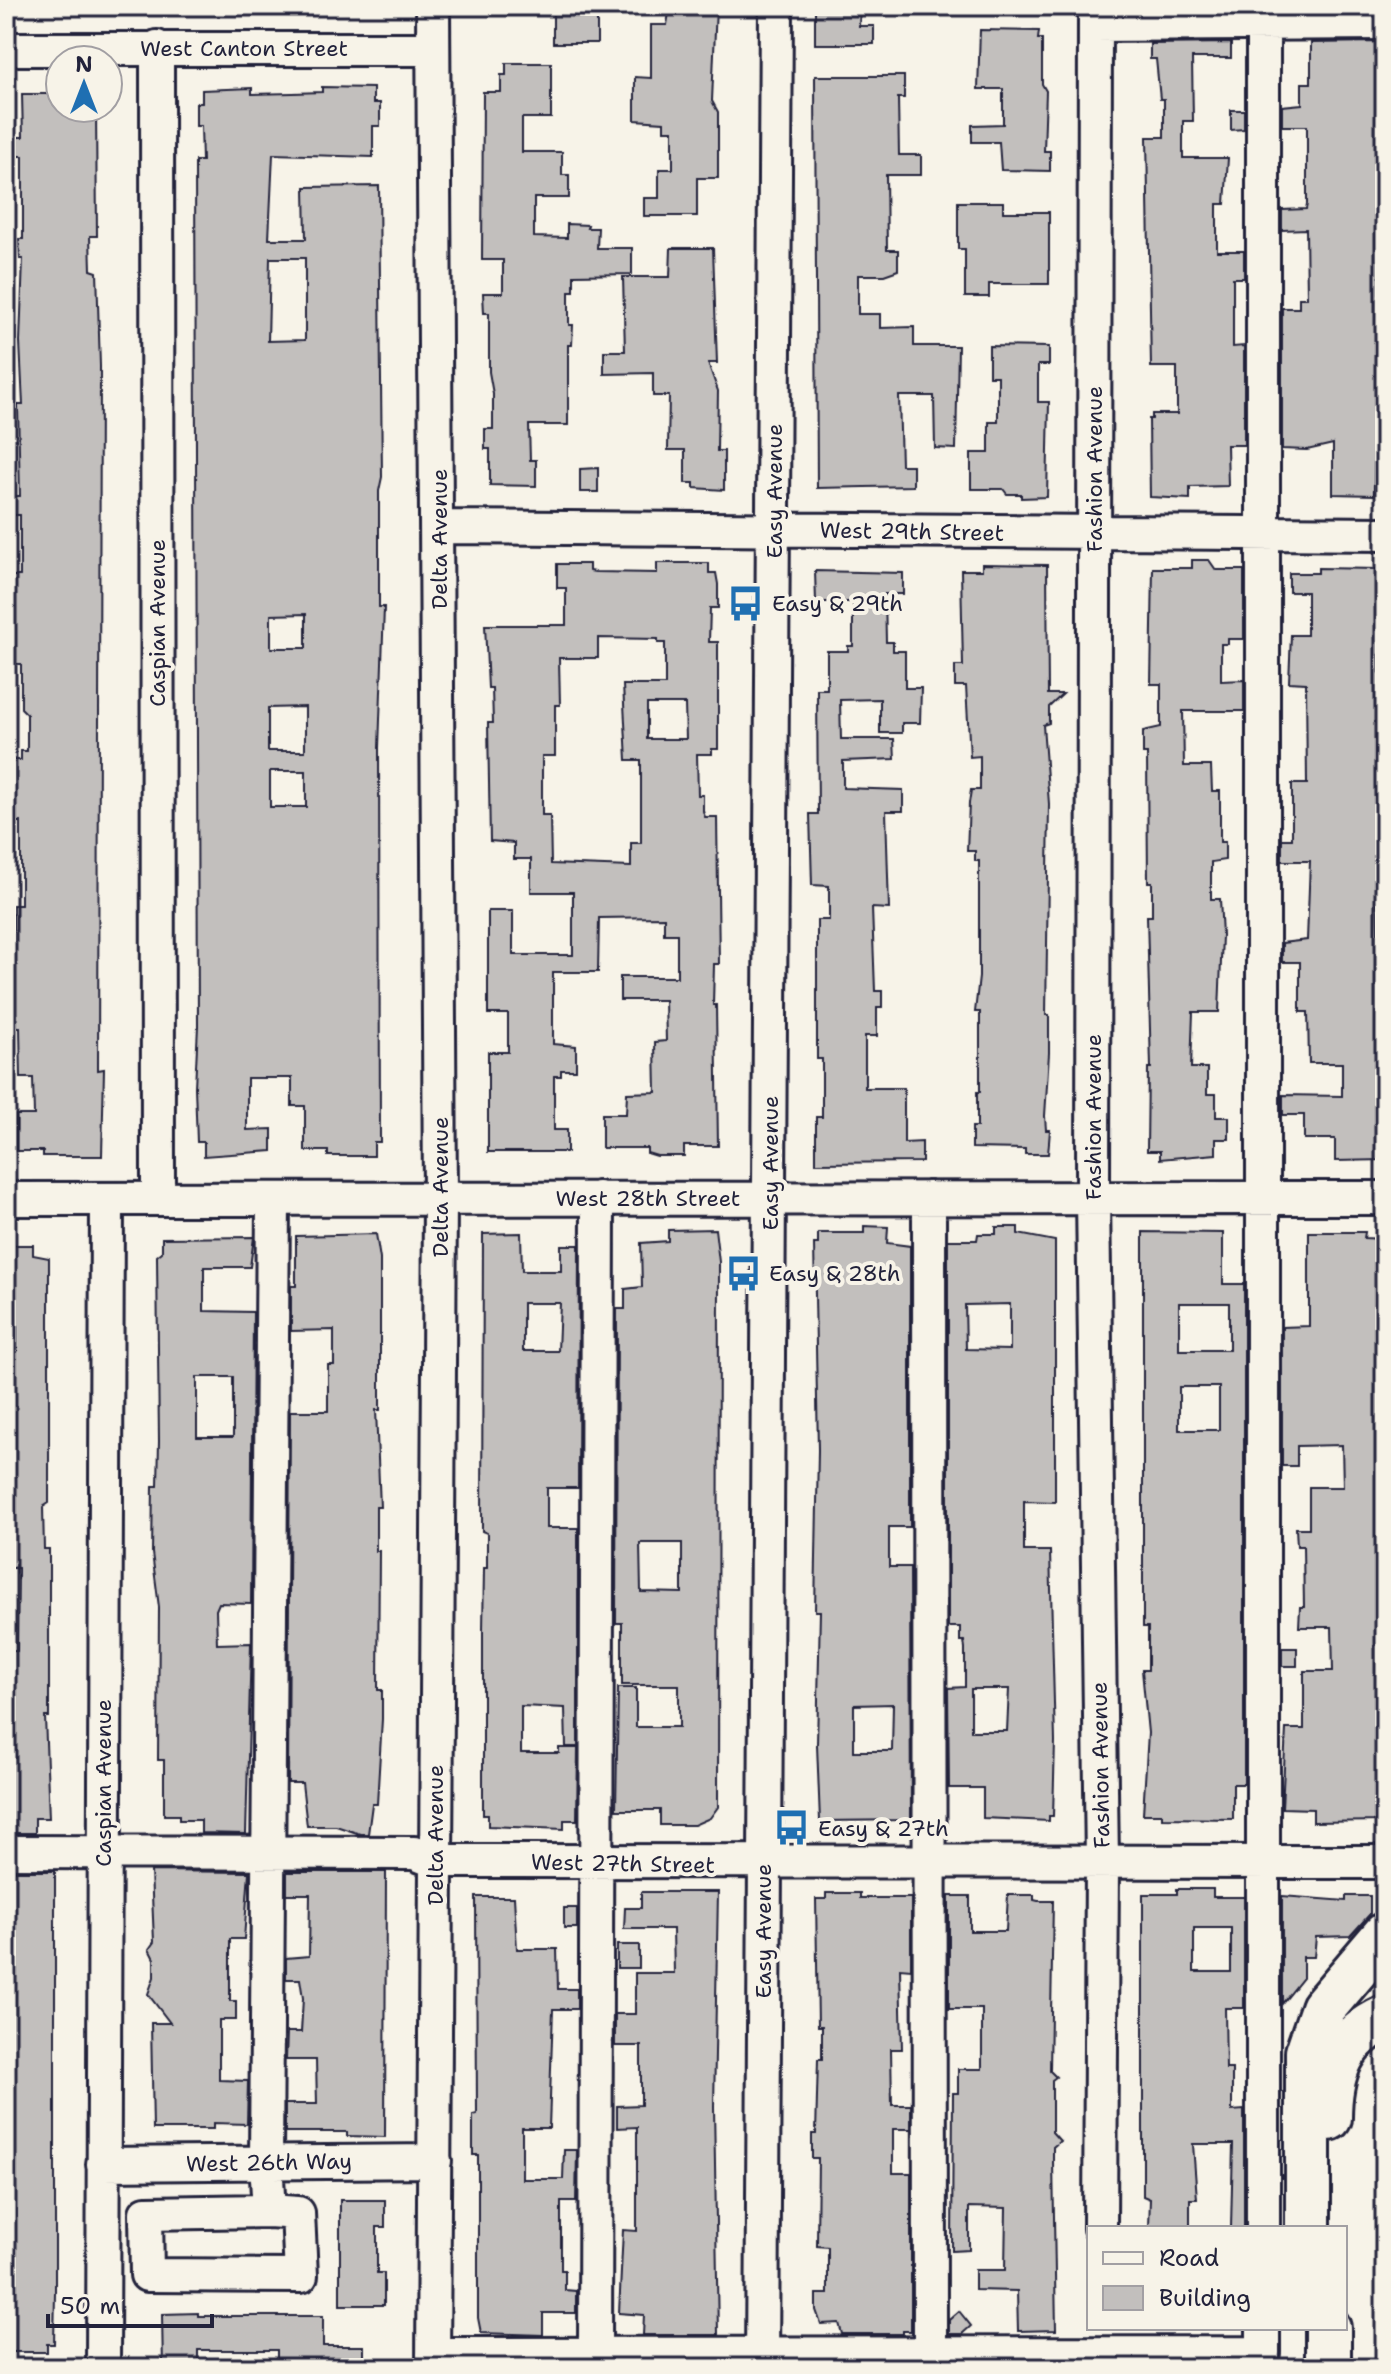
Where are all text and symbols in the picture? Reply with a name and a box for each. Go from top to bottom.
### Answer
street label: West Canton Street [140,34,348,63]
north arrow [44,44,124,124]
text: N [75,50,93,79]
street label: Fashion Avenue [1080,386,1109,552]
street label: Easy Avenue [760,423,789,559]
street label: Delta Avenue [425,469,454,609]
street label: West 29th Street [819,515,1004,548]
street label: Caspian Avenue [143,539,172,707]
bus stop icon: Easy & 29th [727,584,765,622]
place label: Easy & 29th [772,589,903,618]
street label: Fashion Avenue [1079,1034,1108,1200]
street label: Easy Avenue [756,1095,785,1231]
street label: Delta Avenue [426,1117,455,1257]
street label: West 28th Street [556,1184,740,1213]
bus stop icon: Easy & 28th [724,1254,762,1292]
place label: Easy & 28th [769,1259,901,1288]
street label: Fashion Avenue [1085,1681,1116,1849]
street label: Caspian Avenue [89,1699,118,1867]
street label: Delta Avenue [421,1765,450,1905]
bus stop icon: Easy & 27th [773,1809,811,1847]
place label: Easy & 27th [818,1814,949,1843]
street label: West 27th Street [531,1847,715,1880]
street label: Easy Avenue [749,1863,778,1999]
street label: West 26th Way [186,2147,352,2178]
legend [1087,2226,1347,2330]
text: Road [1159,2242,1219,2274]
scale bar [48,2278,212,2328]
text: Building [1159,2282,1251,2314]
text: 50 m [60,2290,120,2322]

